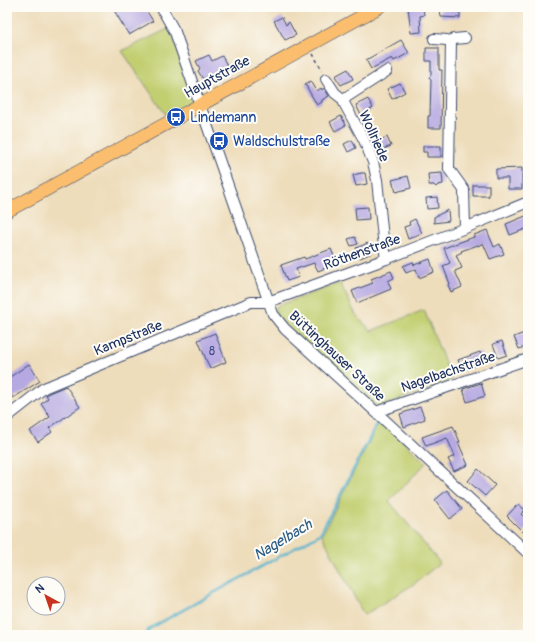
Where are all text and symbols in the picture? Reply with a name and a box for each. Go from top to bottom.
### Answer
street label: Hauptstraße [181,52,253,102]
bus stop icon: Lindemann [165,106,187,128]
street label: Wollriede [355,108,393,164]
place label: Lindemann [190,109,256,126]
bus stop icon: Waldschulstraße [208,130,230,152]
place label: Waldschulstraße [233,133,330,150]
street label: Röthenstraße [321,230,403,274]
street label: Büttinghauser Straße [286,307,389,405]
street label: Kampstraße [91,317,165,359]
house number: 8 [209,344,215,359]
street label: Nagelbachstraße [399,348,497,396]
water label: Nagelbach [250,515,316,565]
north arrow [26,576,66,616]
text: N [33,581,47,596]

